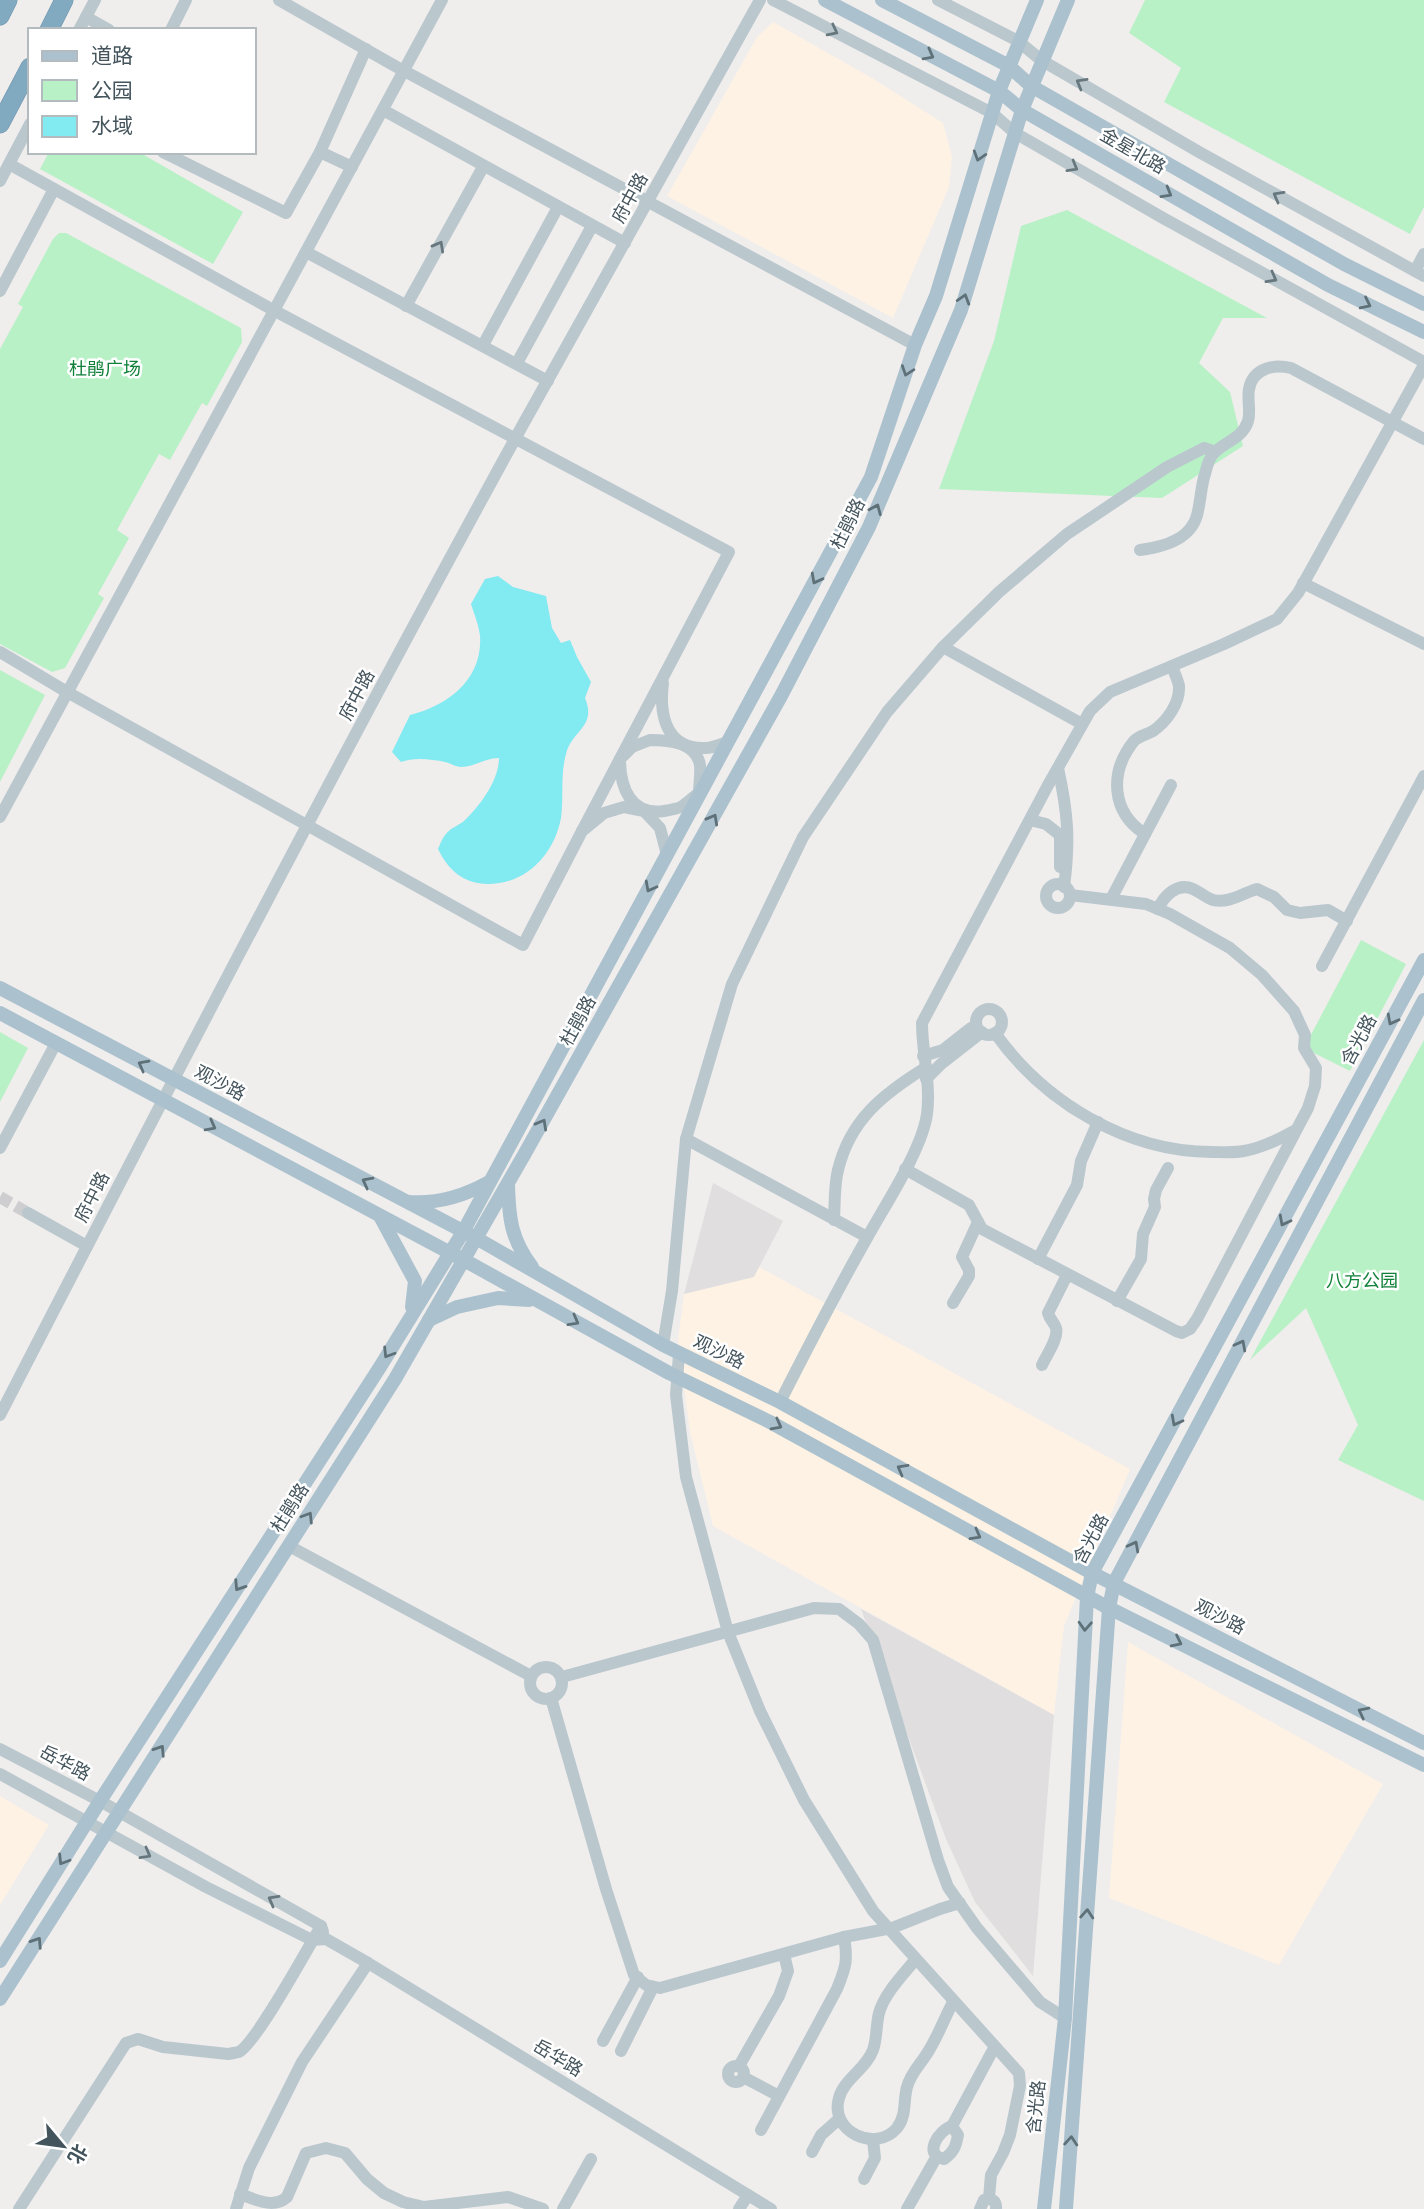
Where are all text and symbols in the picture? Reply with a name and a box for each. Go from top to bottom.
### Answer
one-way arrow [826,23,838,37]
legend [28,28,256,154]
text: 道路 [91,43,133,69]
one-way arrow [922,46,934,60]
text: 公园 [91,78,133,104]
one-way arrow [1076,78,1088,91]
text: 水域 [91,113,133,139]
street label: 金星北路 [1096,123,1170,179]
one-way arrow [973,149,988,161]
one-way arrow [1066,159,1079,172]
street label: 府中路 [607,169,653,227]
one-way arrow [1160,185,1173,198]
one-way arrow [1273,191,1286,204]
one-way arrow [431,241,444,254]
one-way arrow [1264,270,1277,283]
one-way arrow [955,294,970,306]
one-way arrow [1359,295,1371,309]
park label: 杜鹃广场 [69,358,141,380]
one-way arrow [901,364,915,377]
street label: 杜鹃路 [826,495,870,553]
one-way arrow [868,504,882,516]
one-way arrow [811,572,824,584]
street label: 府中路 [335,666,379,724]
one-way arrow [704,813,718,826]
one-way arrow [645,880,658,892]
street label: 杜鹃路 [555,992,601,1050]
street label: 含光路 [1337,1011,1381,1069]
one-way arrow [1386,1013,1400,1026]
one-way arrow [138,1060,151,1073]
street label: 观沙路 [191,1061,249,1105]
one-way arrow [204,1118,217,1131]
one-way arrow [534,1119,547,1131]
street label: 府中路 [70,1168,114,1226]
one-way arrow [362,1177,374,1190]
one-way arrow [1278,1213,1292,1226]
park label: 八方公园 [1326,1270,1398,1292]
one-way arrow [567,1313,580,1326]
street label: 观沙路 [690,1330,748,1374]
one-way arrow [1232,1340,1246,1352]
one-way arrow [383,1346,396,1359]
one-way arrow [1171,1414,1184,1426]
one-way arrow [769,1417,782,1431]
one-way arrow [897,1464,909,1477]
street label: 杜鹃路 [266,1479,314,1537]
street label: 含光路 [1069,1510,1113,1568]
one-way arrow [299,1511,312,1524]
one-way arrow [968,1527,981,1540]
one-way arrow [1125,1541,1139,1553]
one-way arrow [235,1578,247,1591]
street label: 观沙路 [1191,1595,1249,1639]
one-way arrow [1078,1621,1093,1632]
one-way arrow [1170,1634,1182,1648]
one-way arrow [1358,1707,1370,1720]
street label: 岳华路 [36,1741,94,1785]
one-way arrow [151,1745,164,1758]
one-way arrow [138,1846,151,1859]
one-way arrow [59,1852,72,1865]
one-way arrow [268,1895,280,1908]
one-way arrow [1079,1908,1094,1919]
one-way arrow [28,1937,41,1950]
street label: 岳华路 [529,2035,587,2081]
street label: 含光路 [1022,2079,1050,2135]
north arrow [28,2111,98,2181]
one-way arrow [1063,2135,1078,2146]
text: 北 [62,2140,92,2168]

